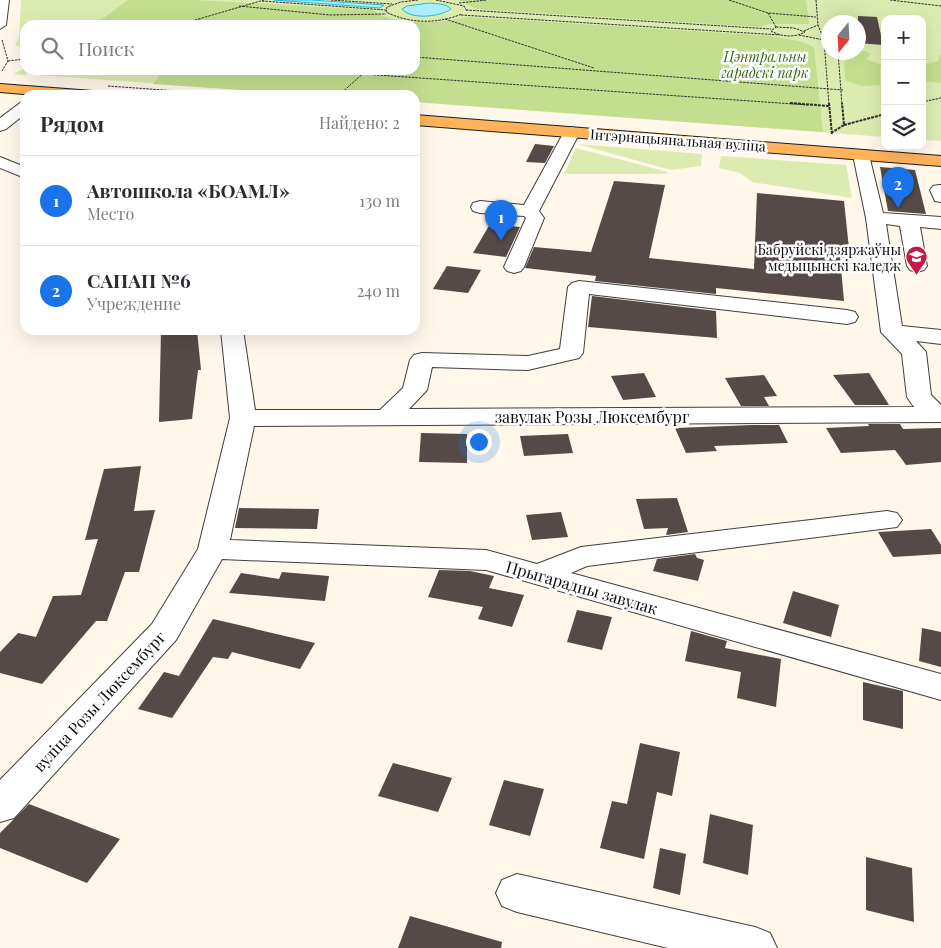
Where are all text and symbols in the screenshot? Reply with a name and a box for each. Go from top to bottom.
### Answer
north arrow [821,15,866,60]
map controls [881,15,926,150]
button: + [881,15,926,60]
search box [20,20,420,75]
icon: search [38,34,66,62]
text: Поиск [78,35,134,61]
park label: Цэнтральны гарадскі парк [720,47,809,82]
button: − [881,60,926,105]
button: layers [881,105,926,150]
text: Рядом [40,109,104,137]
text: Найдено: 2 [319,112,400,133]
street label: Інтэрнацыянальная вуліца [589,124,767,156]
pin: 2 [882,167,914,208]
text: Автошкола «БОАМЛ» [87,177,290,203]
text: 1 [53,190,59,211]
text: 130 m [359,190,400,211]
pin: 1 [485,200,517,241]
text: Место [87,203,134,224]
place label: Бабруйскі дзяржаўны медыцынскі каледж [757,240,901,275]
school or university icon: Бабруйскі дзяржаўны медыцынскі каледж [905,245,929,276]
text: САПАП №6 [87,267,191,293]
text: 2 [52,280,60,301]
text: 240 m [357,280,400,301]
text: Учреждение [87,293,181,314]
street label: завулак Розы Люксембург [495,406,689,427]
your location [466,429,492,455]
street label: Прыгарадны завулак [504,555,660,619]
street label: вуліца Розы Люксембург [28,626,170,776]

